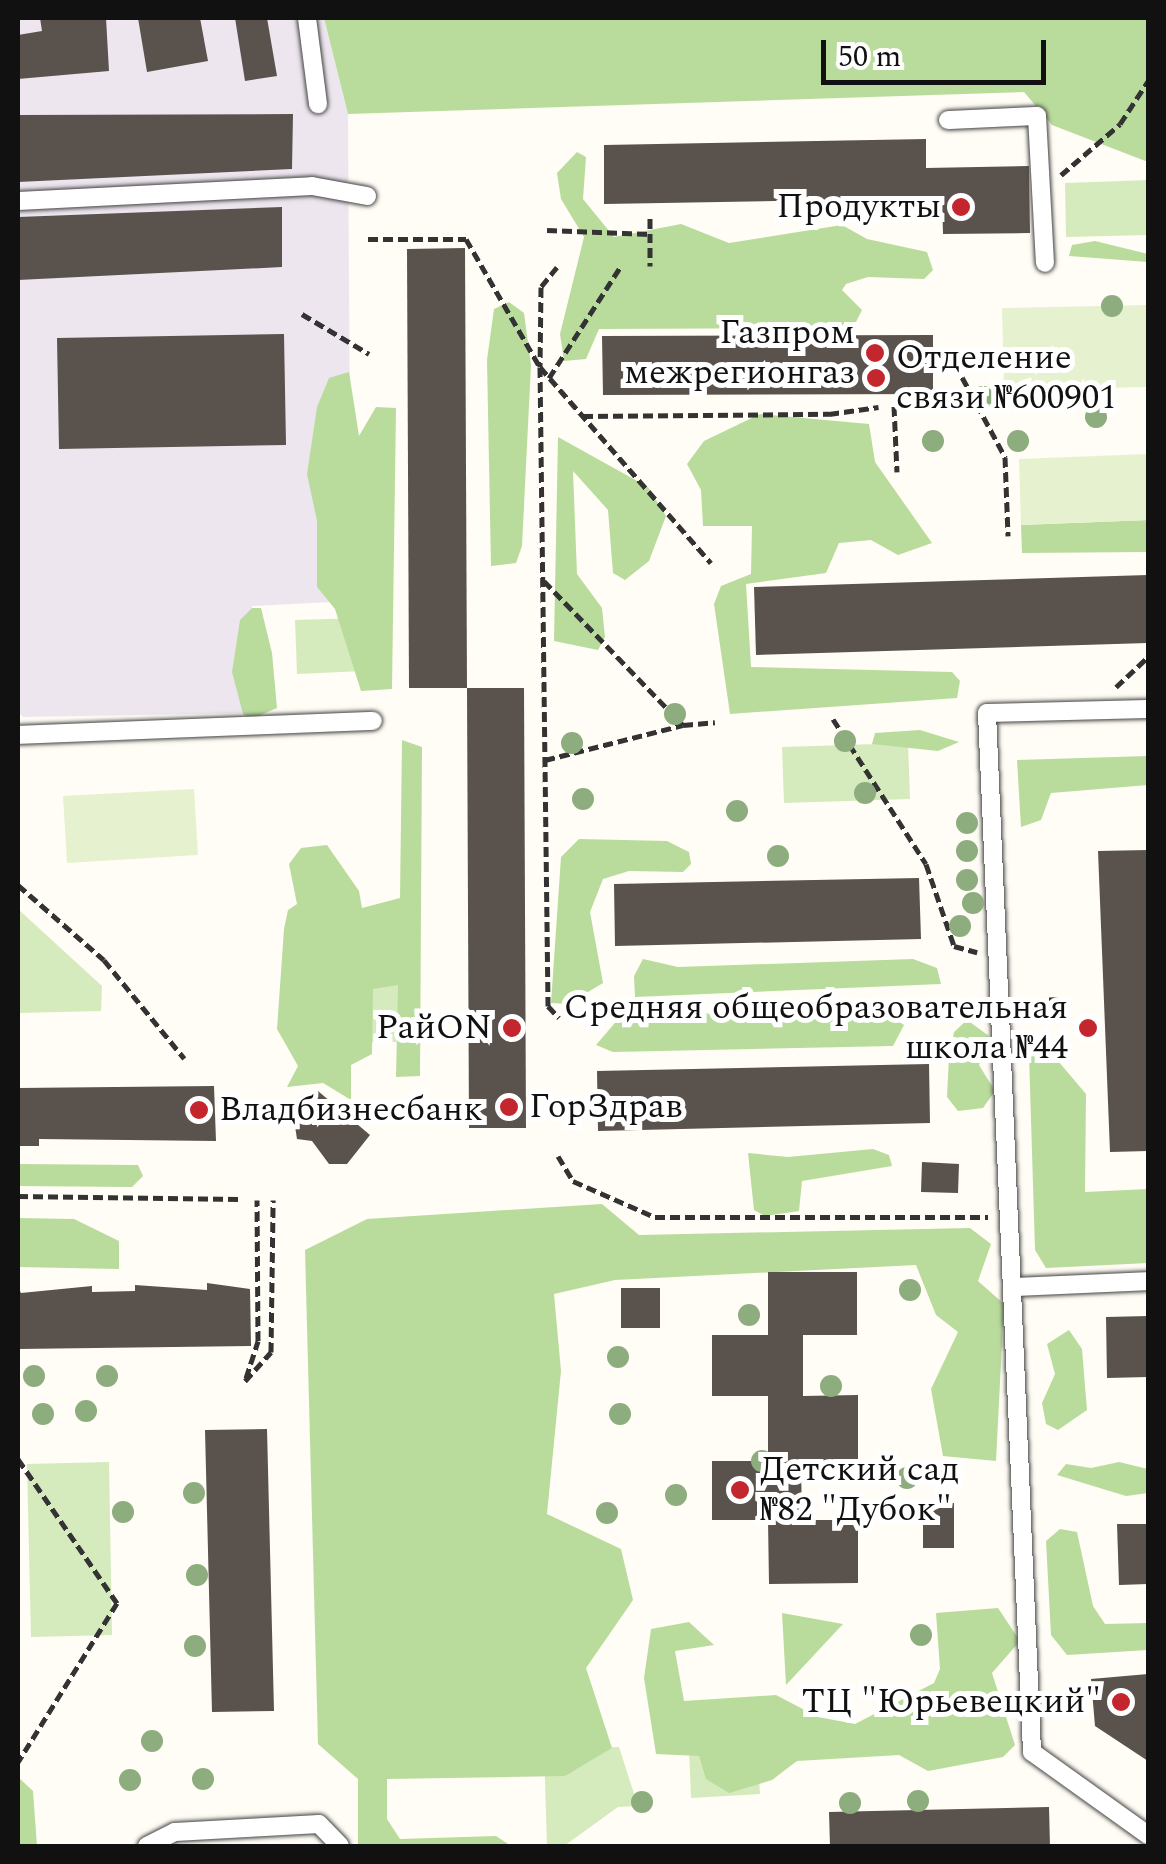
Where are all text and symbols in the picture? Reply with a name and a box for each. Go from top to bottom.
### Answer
scale bar [826,20,1051,82]
text: 50 m [838,34,901,80]
place label: Продукты [777,186,941,228]
marker: Продукты [950,196,972,218]
place label: Газпром межрегионгаз [624,312,855,394]
place label: Отделение связи №600901 [896,337,1117,419]
marker: Газпром межрегионгаз [864,342,886,364]
marker: Отделение связи №600901 [865,367,887,389]
place label: Средняя общеобразовательная школа №44 [564,987,1068,1069]
place label: РайON [376,1007,492,1049]
marker: РайON [501,1017,523,1039]
marker: Средняя общеобразовательная школа №44 [1077,1017,1099,1039]
place label: ГорЗдрав [529,1086,683,1128]
place label: Владбизнесбанк [219,1089,483,1131]
marker: ГорЗдрав [498,1096,520,1118]
marker: Владбизнесбанк [188,1099,210,1121]
place label: Детский сад №82 "Дубок" [760,1449,959,1531]
marker: Детский сад №82 "Дубок" [729,1479,751,1501]
place label: ТЦ "Юрьевецкий" [801,1681,1101,1723]
marker: ТЦ "Юрьевецкий" [1110,1691,1132,1713]

